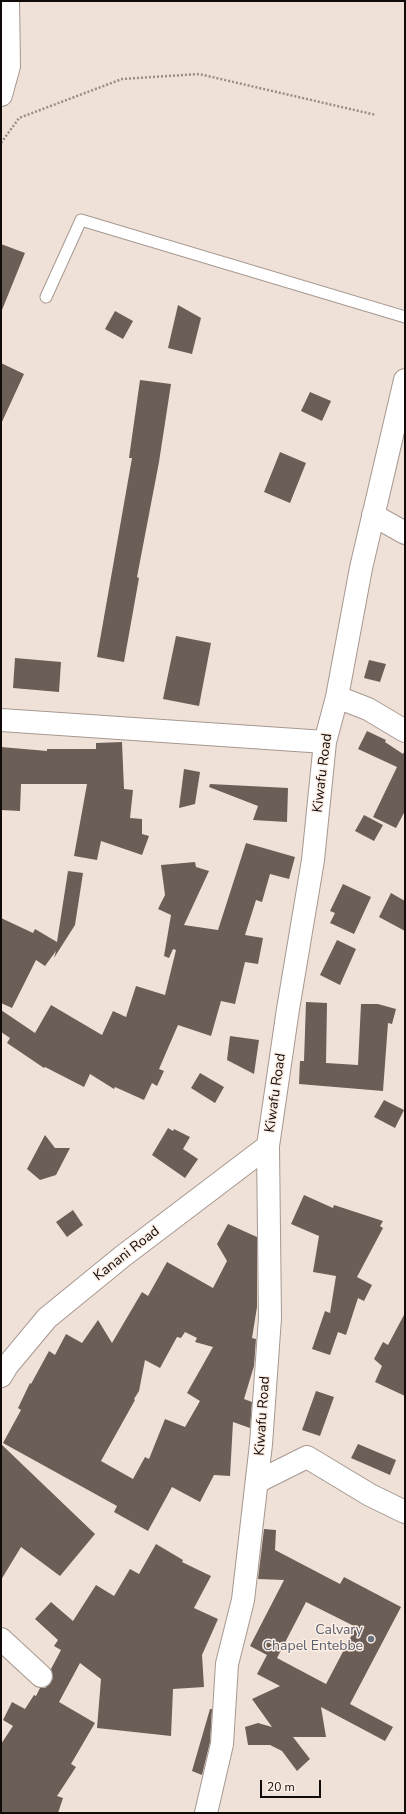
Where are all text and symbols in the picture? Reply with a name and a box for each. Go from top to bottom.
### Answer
street label: Kiwafu Road [310,732,336,814]
street label: Kiwafu Road [262,1052,290,1134]
street label: Kanani Road [91,1223,163,1285]
street label: Kiwafu Road [252,1376,274,1456]
place label: Calvary Chapel Entebbe [263,1623,363,1656]
marker: Calvary Chapel Entebbe [366,1634,376,1644]
scale bar [262,1772,323,1798]
text: 20 m [267,1779,295,1795]

